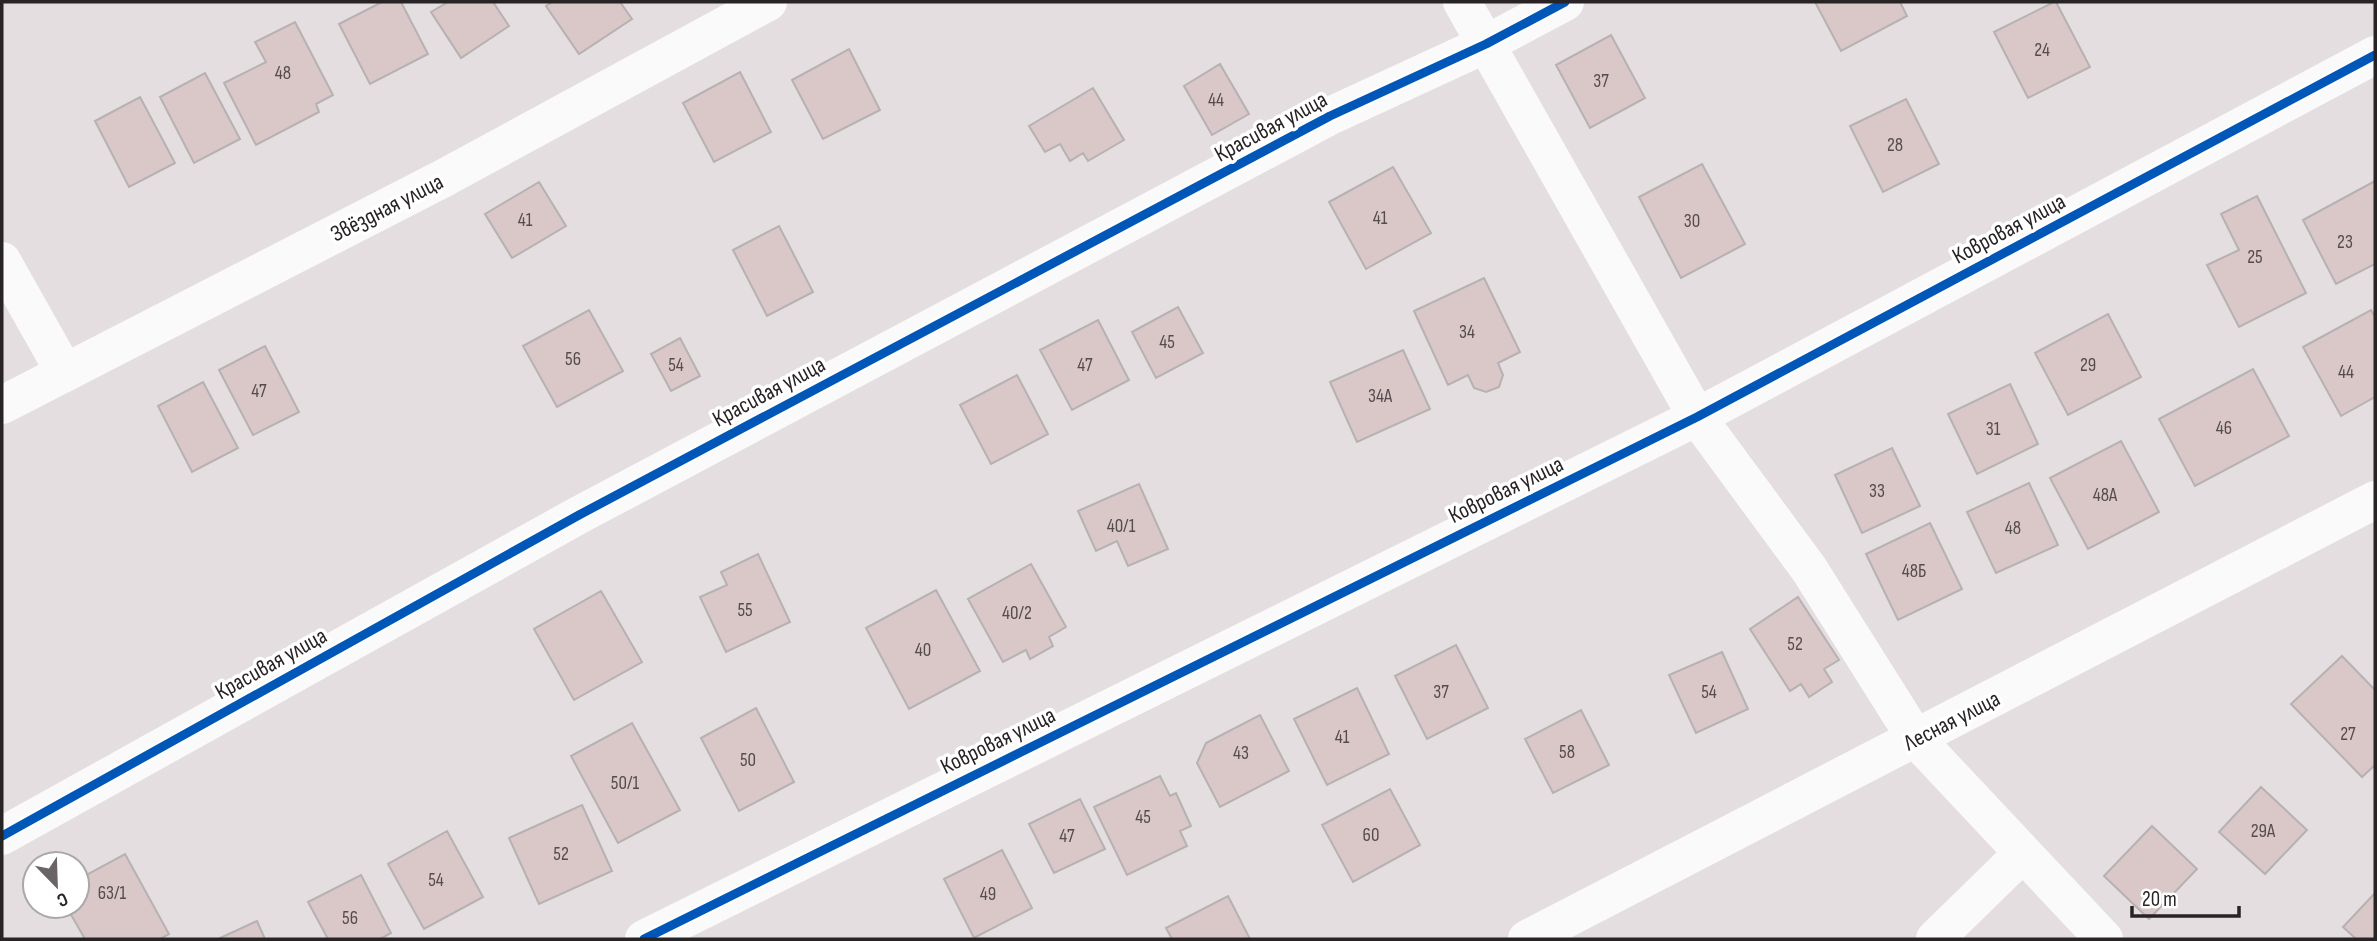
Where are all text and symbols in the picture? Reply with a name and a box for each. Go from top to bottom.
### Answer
house number: 24 [2034,39,2050,62]
house number: 48 [275,62,291,85]
house number: 37 [1593,70,1609,93]
street label: Красивая улица [1210,86,1332,168]
house number: 44 [1208,89,1224,112]
house number: 28 [1887,134,1903,157]
street label: Звёздная улица [326,168,448,248]
street label: Ковровая улица [1948,187,2070,271]
house number: 41 [1373,207,1388,230]
house number: 41 [518,209,533,232]
house number: 30 [1684,210,1700,233]
house number: 23 [2337,231,2353,254]
house number: 25 [2247,246,2263,269]
house number: 34 [1459,321,1475,344]
house number: 45 [1159,331,1175,354]
house number: 56 [565,348,581,371]
street label: Красивая улица [708,351,830,433]
house number: 54 [668,354,684,377]
house number: 47 [1077,354,1093,377]
house number: 29 [2080,354,2096,377]
house number: 44 [2338,361,2354,384]
house number: 47 [251,380,267,403]
house number: 34А [1368,385,1393,408]
house number: 46 [2216,417,2232,440]
house number: 31 [1986,418,2001,441]
street label: Ковровая улица [1444,450,1568,530]
house number: 33 [1869,480,1885,503]
house number: 48А [2093,484,2118,507]
house number: 40/1 [1107,515,1136,538]
house number: 48 [2005,517,2021,540]
house number: 48Б [1902,560,1926,583]
house number: 55 [737,599,753,622]
house number: 40/2 [1002,602,1032,625]
street label: Красивая улица [210,622,332,706]
house number: 52 [1787,633,1803,656]
house number: 40 [915,639,931,662]
house number: 37 [1433,681,1449,704]
house number: 54 [1701,681,1717,704]
street label: Лесная улица [1898,685,2005,758]
street label: Ковровая улица [936,701,1060,781]
house number: 27 [2340,723,2356,746]
house number: 41 [1335,726,1350,749]
house number: 58 [1559,741,1575,764]
house number: 43 [1233,742,1249,765]
house number: 50 [740,749,756,772]
house number: 50/1 [611,772,639,795]
house number: 45 [1135,806,1151,829]
house number: 29А [2251,820,2276,843]
house number: 60 [1363,824,1379,847]
house number: 47 [1059,825,1075,848]
house number: 52 [553,843,569,866]
north arrow [21,850,91,920]
house number: 54 [428,869,444,892]
scale bar [2132,874,2239,918]
house number: 63/1 [98,882,127,905]
house number: 49 [980,883,996,906]
text: С [53,887,71,912]
text: 20 m [2142,887,2177,912]
house number: 56 [342,907,358,930]

